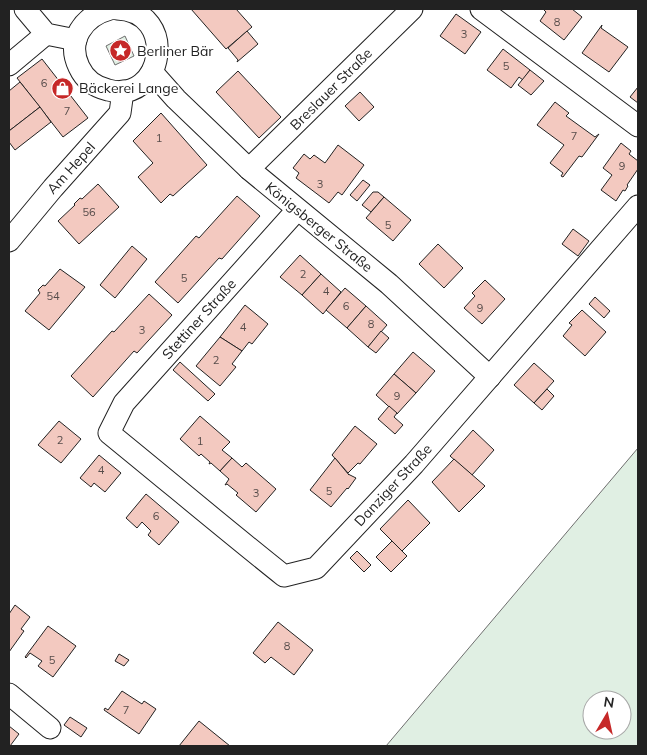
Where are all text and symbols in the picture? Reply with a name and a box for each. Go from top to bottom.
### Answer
house number: 8 [554,15,561,29]
house number: 3 [461,27,467,41]
place icon: Berliner Bär [109,39,133,63]
place label: Berliner Bär [137,42,214,60]
street label: Breslauer Straße [286,44,376,134]
house number: 5 [503,59,510,73]
house number: 6 [41,76,48,90]
shop icon: Bäckerei Lange [51,76,75,100]
place label: Bäckerei Lange [79,79,178,97]
house number: 7 [64,104,70,118]
house number: 7 [571,129,577,143]
house number: 1 [156,131,162,145]
street label: Am Hepel [43,138,99,198]
house number: 9 [619,159,625,173]
house number: 3 [317,177,323,191]
street label: Königsberger Straße [262,178,376,276]
house number: 56 [82,205,96,219]
house number: 5 [385,218,392,232]
house number: 2 [300,267,307,281]
house number: 5 [181,271,188,285]
street label: Stettiner Straße [158,275,240,363]
house number: 4 [323,284,330,298]
house number: 54 [46,289,60,303]
house number: 6 [343,299,350,313]
house number: 9 [477,301,483,315]
house number: 8 [368,317,375,331]
house number: 4 [240,320,247,334]
house number: 3 [139,323,145,337]
house number: 2 [213,353,220,367]
house number: 9 [394,389,400,403]
house number: 2 [57,433,64,447]
house number: 1 [197,434,203,448]
street label: Danziger Straße [350,440,436,530]
house number: 4 [98,463,105,477]
house number: 5 [326,484,333,498]
house number: 3 [253,486,259,500]
house number: 6 [153,509,160,523]
house number: 8 [284,639,291,653]
house number: 5 [49,653,56,667]
north arrow [582,690,632,740]
text: N [602,692,616,712]
house number: 7 [123,703,129,717]

